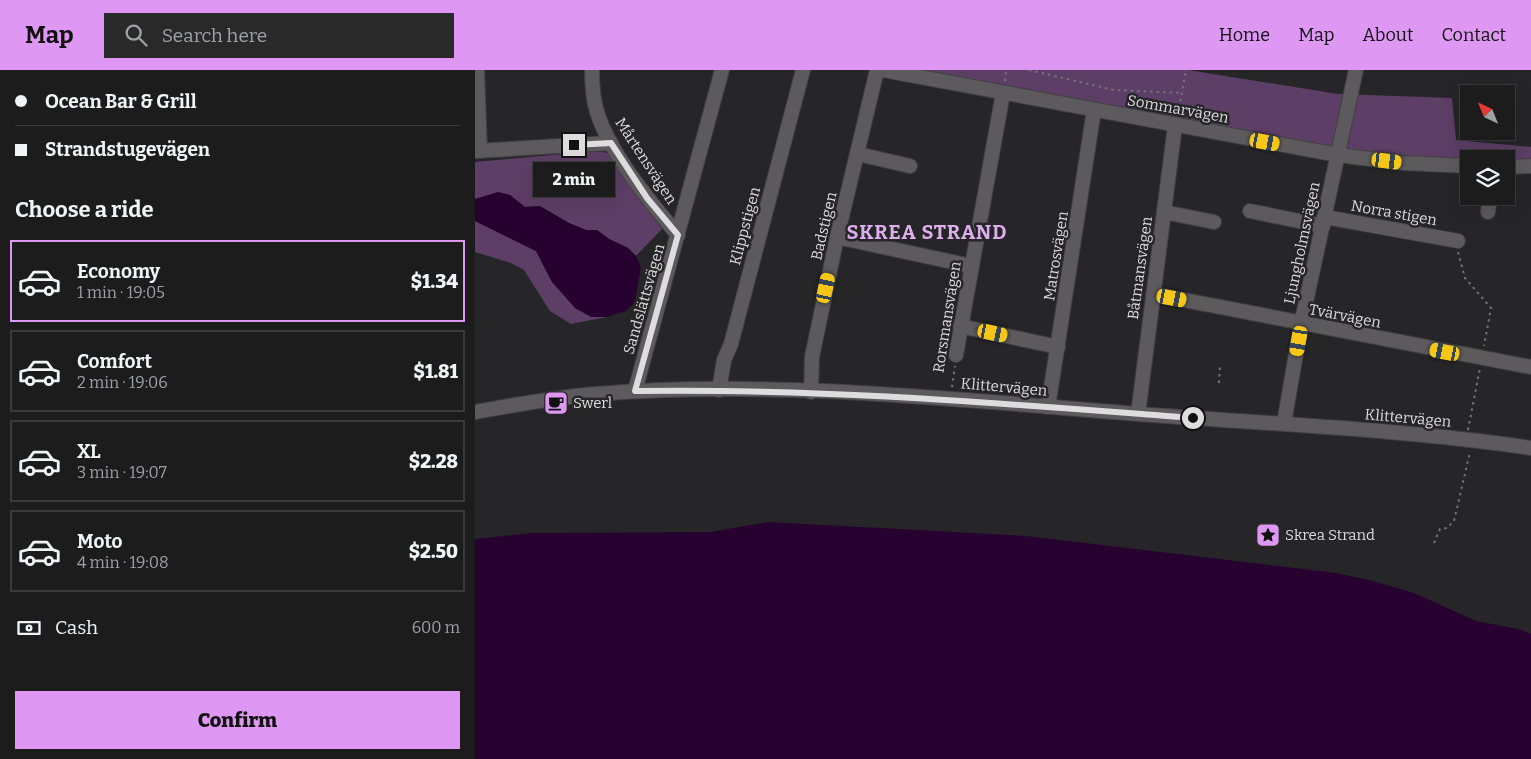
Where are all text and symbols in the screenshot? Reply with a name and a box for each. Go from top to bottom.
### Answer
search box [104,13,454,58]
text: Map [25,21,74,49]
icon: search [122,21,150,49]
text: Search here [162,24,267,47]
text: Home [1219,24,1270,46]
text: Map [1298,24,1334,46]
text: About [1362,24,1413,46]
text: Contact [1441,24,1506,46]
north arrow [1460,85,1515,140]
map controls [1460,85,1515,205]
text: Ocean Bar & Grill [45,90,197,113]
street label: Sommarvägen [1126,91,1231,127]
street label: Mårtensvägen [611,114,681,208]
car [1248,132,1281,152]
route end [563,134,585,156]
text: Strandstugevägen [45,138,210,161]
button: layers [1460,150,1515,205]
car [1371,152,1402,170]
callout: 2 min [533,162,615,198]
text: 2 min [553,170,595,189]
street label: Ljungholmsvägen [1280,180,1324,306]
street label: Klippstigen [726,184,764,267]
street label: Badstigen [807,190,841,262]
text: Choose a ride [15,196,154,223]
street label: Norra stigen [1350,197,1439,230]
street label: Matrosvägen [1040,210,1072,302]
street label: Båtmansvägen [1124,215,1156,321]
district label: SKREA STRAND [847,220,1007,244]
street label: Sandslättsvägen [620,241,669,356]
icon: car [17,259,62,304]
text: Economy [77,260,160,283]
street label: Rorsmansvägen [929,260,965,374]
text: $1.34 [411,270,458,293]
car [815,272,836,304]
text: 1 min · 19:05 [77,283,165,302]
car [1155,288,1188,308]
street label: Tvärvägen [1308,300,1383,332]
car [976,323,1009,343]
car [1289,325,1308,357]
car [1428,342,1461,362]
icon: car [17,349,62,394]
text: Comfort [77,350,152,373]
text: $1.81 [414,360,458,383]
text: 2 min · 19:06 [77,373,168,392]
street label: Klittervägen [960,374,1048,400]
cafe icon: Swerl [543,390,569,416]
place label: Swerl [573,394,612,412]
street label: Klittervägen [1364,405,1452,431]
route start [1182,407,1204,429]
icon: car [17,439,62,484]
text: XL [77,440,101,463]
text: $2.28 [409,450,458,473]
text: 3 min · 19:07 [77,463,167,482]
place icon: Skrea Strand [1255,522,1281,548]
place label: Skrea Strand [1285,526,1375,544]
icon: car [17,529,62,574]
text: Moto [77,530,123,553]
text: $2.50 [409,540,458,563]
text: 4 min · 19:08 [77,553,169,572]
icon: cash [15,614,43,642]
text: Cash [55,616,98,639]
text: 600 m [412,618,460,637]
button: Confirm [15,691,460,749]

